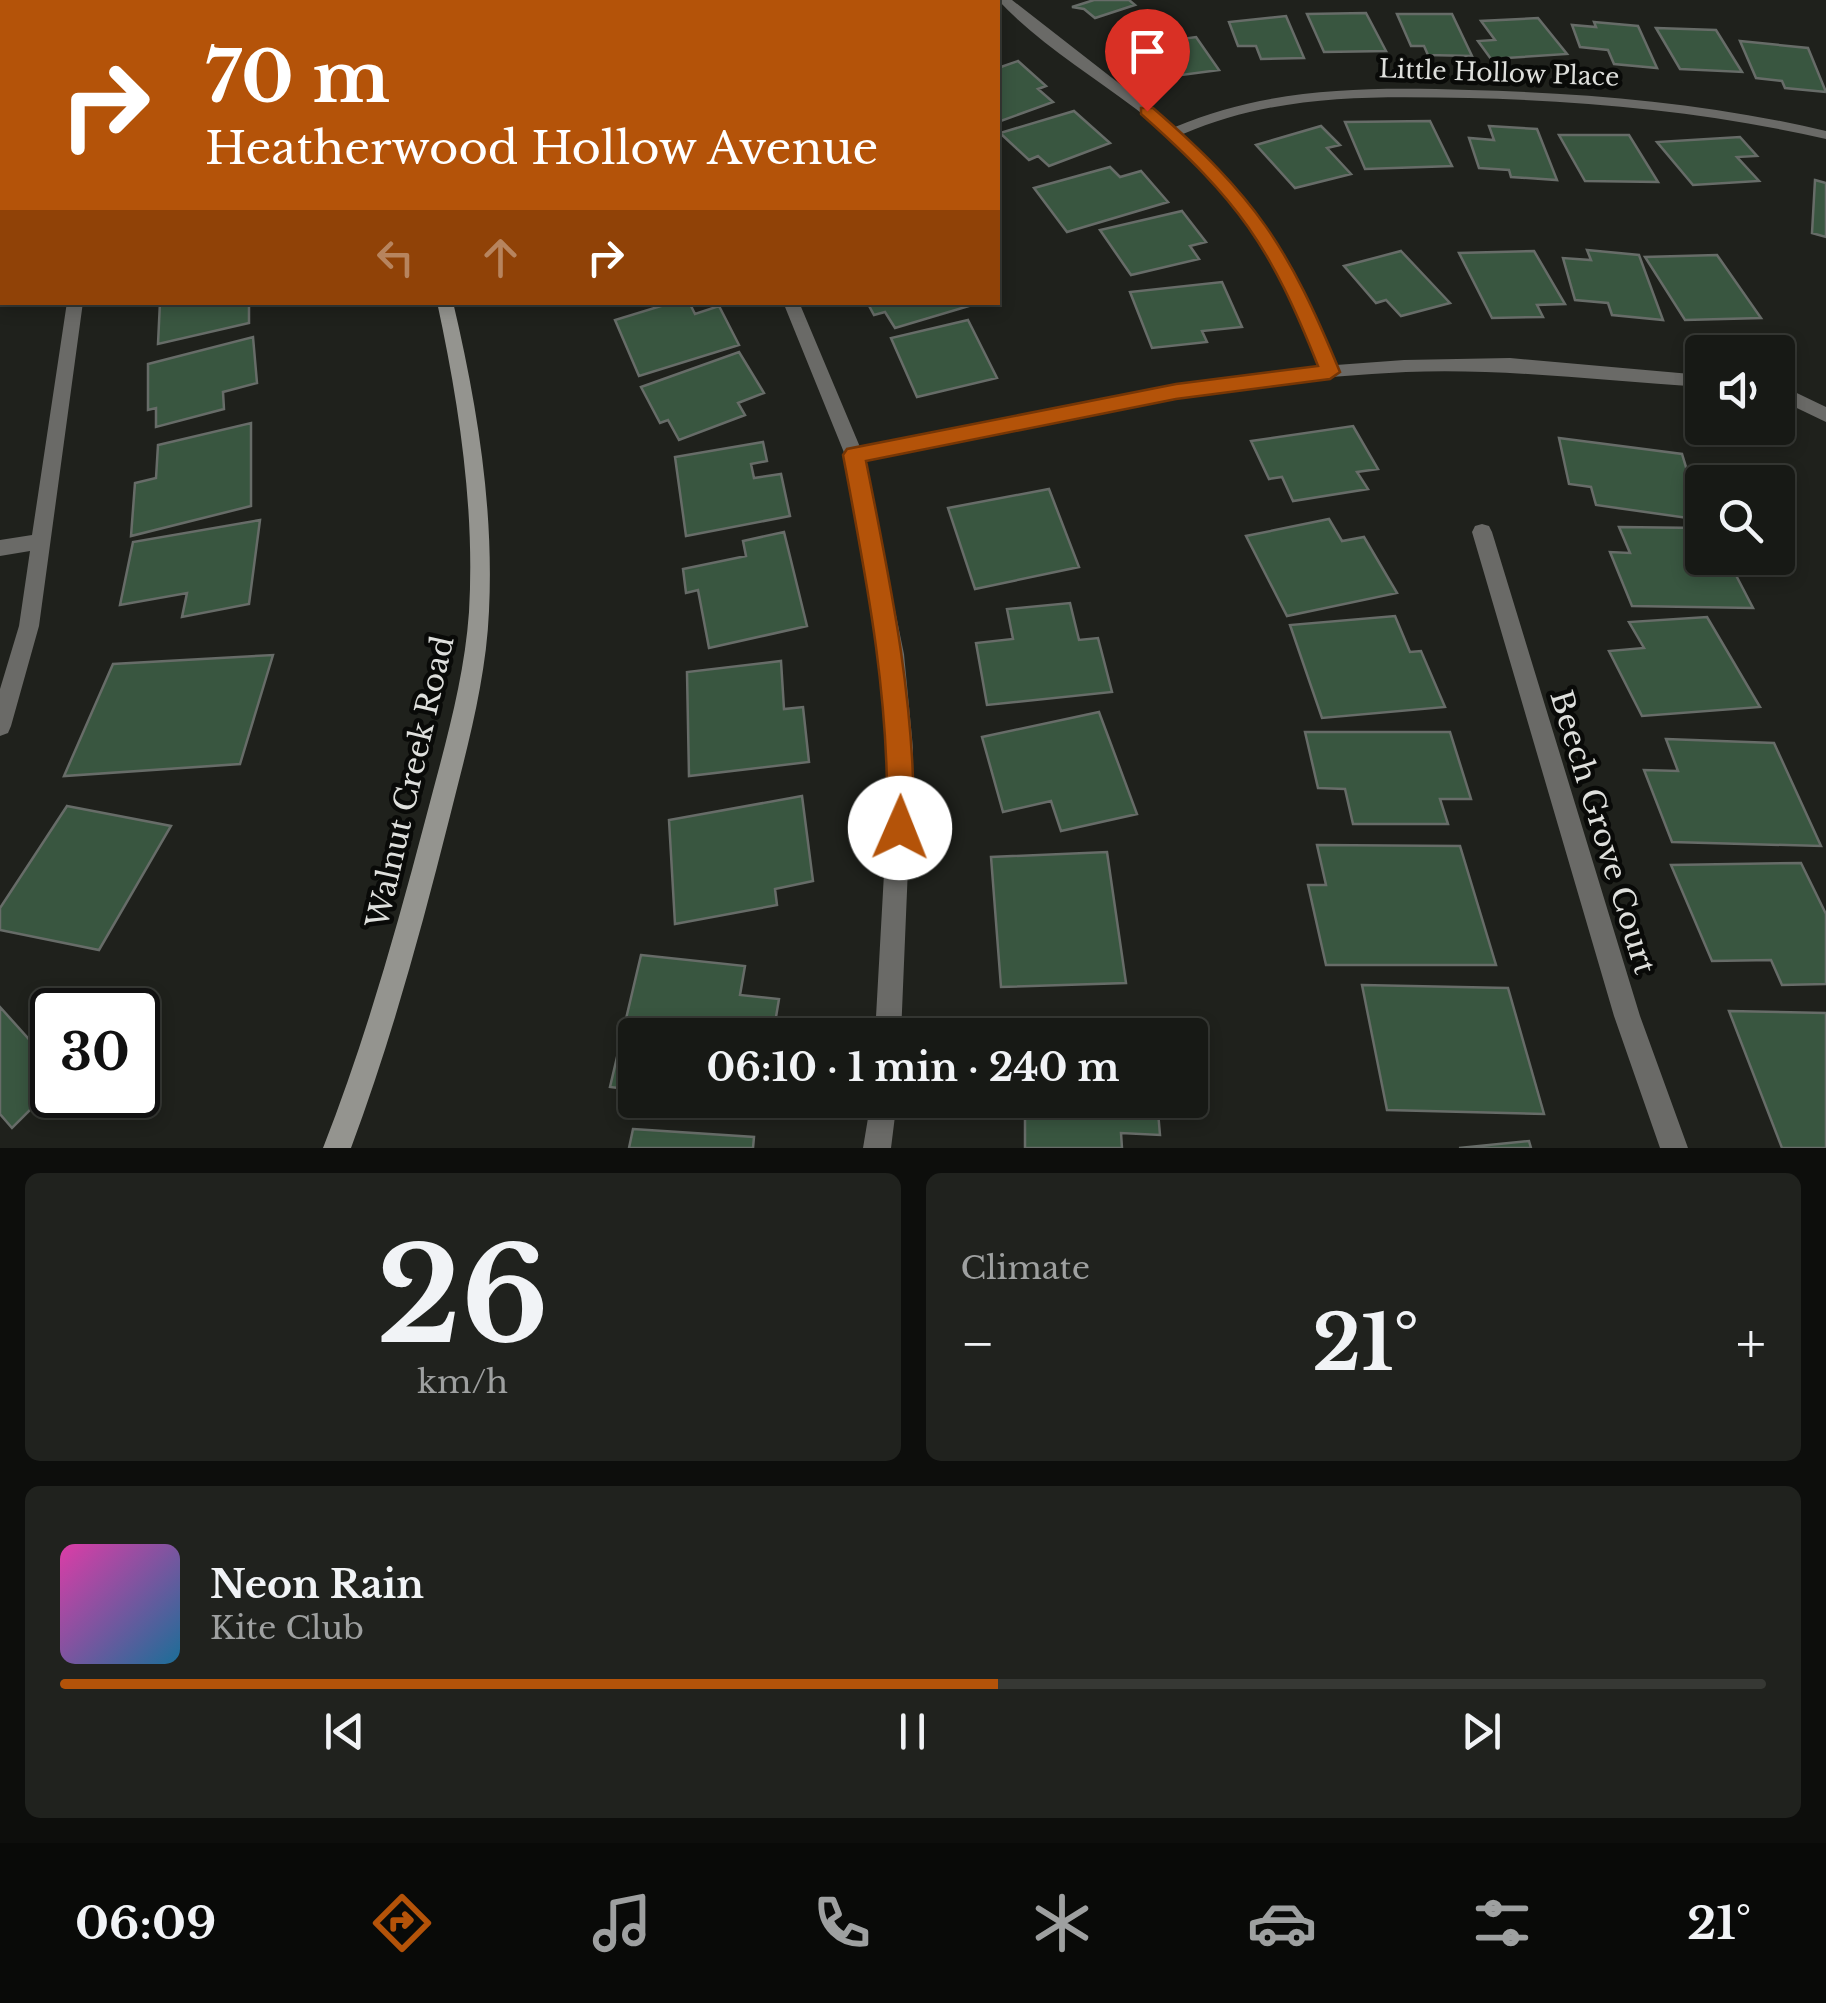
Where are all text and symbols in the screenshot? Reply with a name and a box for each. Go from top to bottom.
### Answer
pin [1105,9,1190,112]
icon: arrive [1120,24,1175,79]
text: 70 m [205,34,390,121]
icon: right [40,40,170,170]
street label: Little Hollow Place [1378,53,1620,93]
text: Heatherwood Hollow Avenue [205,120,878,176]
icon: left [368,230,423,285]
icon: ahead [473,230,528,285]
icon: right [578,230,633,285]
map controls [1685,335,1795,575]
button: sound [1685,335,1795,445]
button: search [1685,465,1795,575]
street label: Walnut Creek Road [358,632,462,933]
street label: Beech Grove Court [1542,686,1664,979]
position arrow [848,776,952,880]
speed limit sign: 30 [30,988,160,1118]
text: 06:10 · 1 min · 240 m [707,1044,1120,1091]
text: 26 [377,1216,549,1377]
text: Climate [961,1248,1090,1288]
text: 21° [1312,1297,1419,1390]
text: − [961,1310,995,1378]
text: + [1736,1310,1766,1378]
text: km/h [417,1362,508,1402]
text: Neon Rain [210,1561,424,1608]
text: Kite Club [210,1608,364,1648]
icon: previous [317,1704,372,1759]
icon: pause [885,1704,940,1759]
icon: next [1454,1704,1509,1759]
icon: directions [367,1888,437,1958]
icon: music [587,1888,657,1958]
icon: phone [807,1888,877,1958]
icon: climate [1027,1888,1097,1958]
icon: car [1247,1888,1317,1958]
icon: filters [1467,1888,1537,1958]
text: 06:09 [75,1895,216,1951]
text: 21° [1687,1895,1751,1951]

